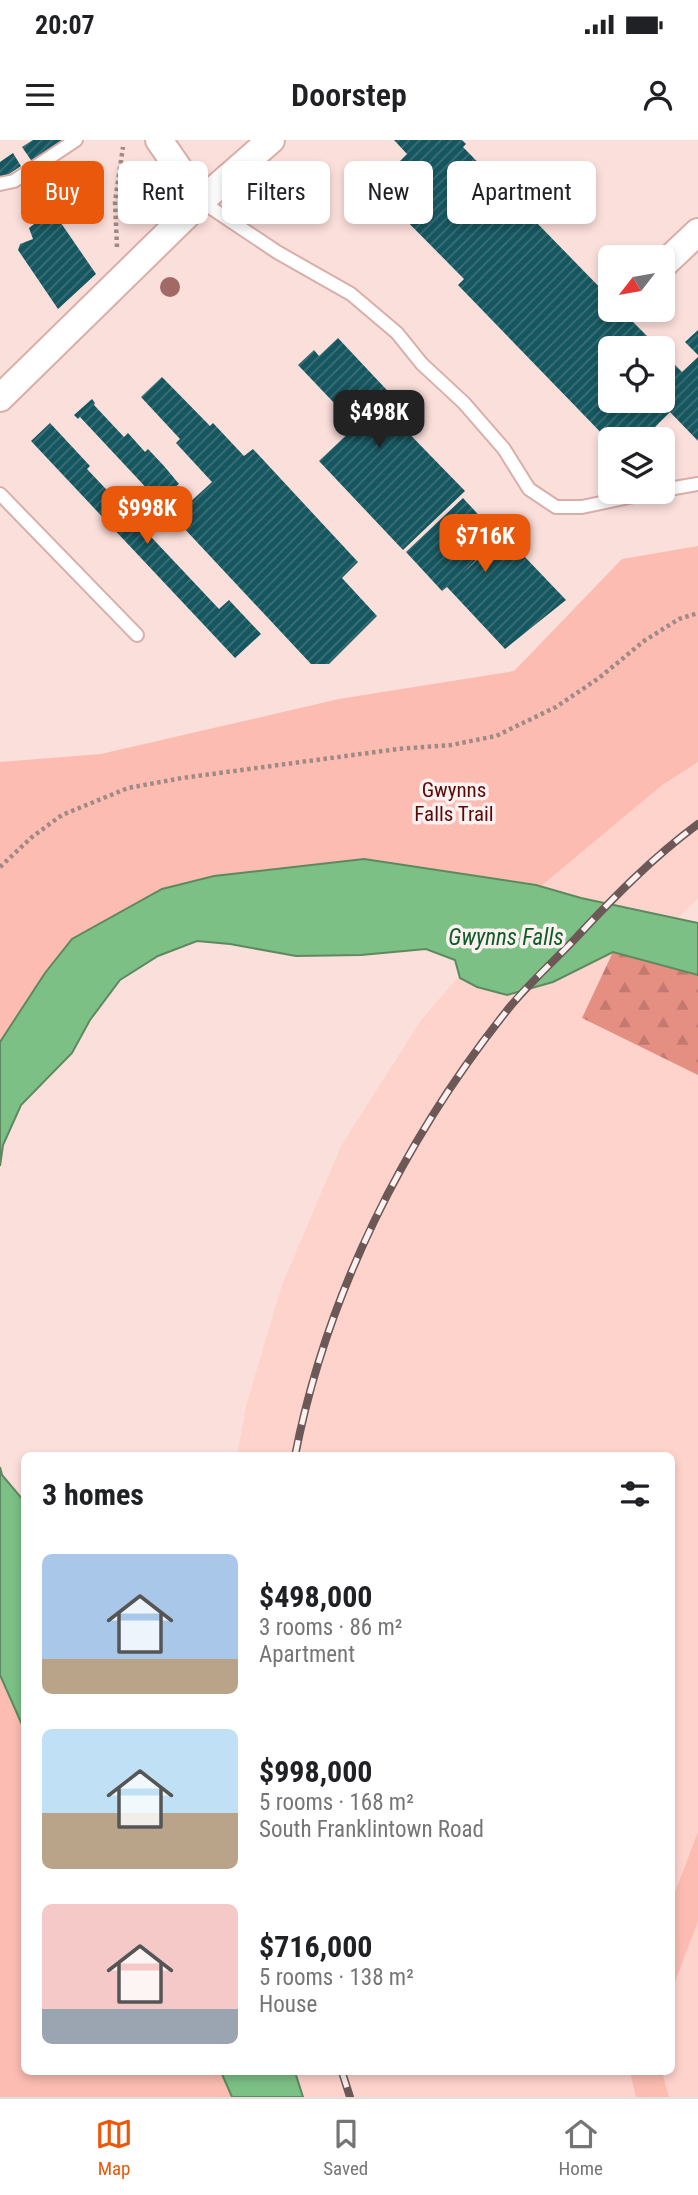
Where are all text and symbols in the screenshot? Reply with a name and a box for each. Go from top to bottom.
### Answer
text: 20:07 [35,10,95,40]
icon: menu [21,76,59,114]
text: Doorstep [291,76,407,114]
icon: person [639,76,677,114]
chip: Buy [21,161,104,224]
chip: Rent [118,161,208,224]
chip: Filters [222,161,330,224]
chip: New [344,161,433,224]
chip: Apartment [447,161,596,224]
north arrow [598,245,676,322]
map controls [598,245,675,504]
button: locate [598,336,675,413]
pin: $498K [330,390,428,450]
text: $498K [349,399,409,426]
button: layers [598,427,675,504]
pin: $998K [98,486,196,546]
text: $998K [117,495,177,522]
pin: $716K [436,514,534,574]
text: $716K [455,523,515,550]
park label: Gwynns Falls Trail [414,778,494,826]
water label: Gwynns Falls [448,924,564,951]
icon: filters [616,1475,654,1513]
text: 3 homes [42,1477,144,1512]
text: $498,000 [259,1579,372,1614]
icon: home [98,1582,182,1666]
text: 3 rooms · 86 m² [259,1614,402,1641]
text: Apartment [259,1641,355,1668]
text: $998,000 [259,1754,372,1789]
icon: home [98,1757,182,1841]
text: 5 rooms · 168 m² [259,1789,414,1816]
text: South Franklintown Road [259,1816,484,1843]
text: $716,000 [259,1929,372,1964]
icon: home [98,1932,182,2016]
text: 5 rooms · 138 m² [259,1964,414,1991]
text: House [259,1991,317,2018]
tab: Map [95,2115,133,2180]
tab: Saved [323,2115,368,2180]
tab: Home [558,2115,603,2180]

